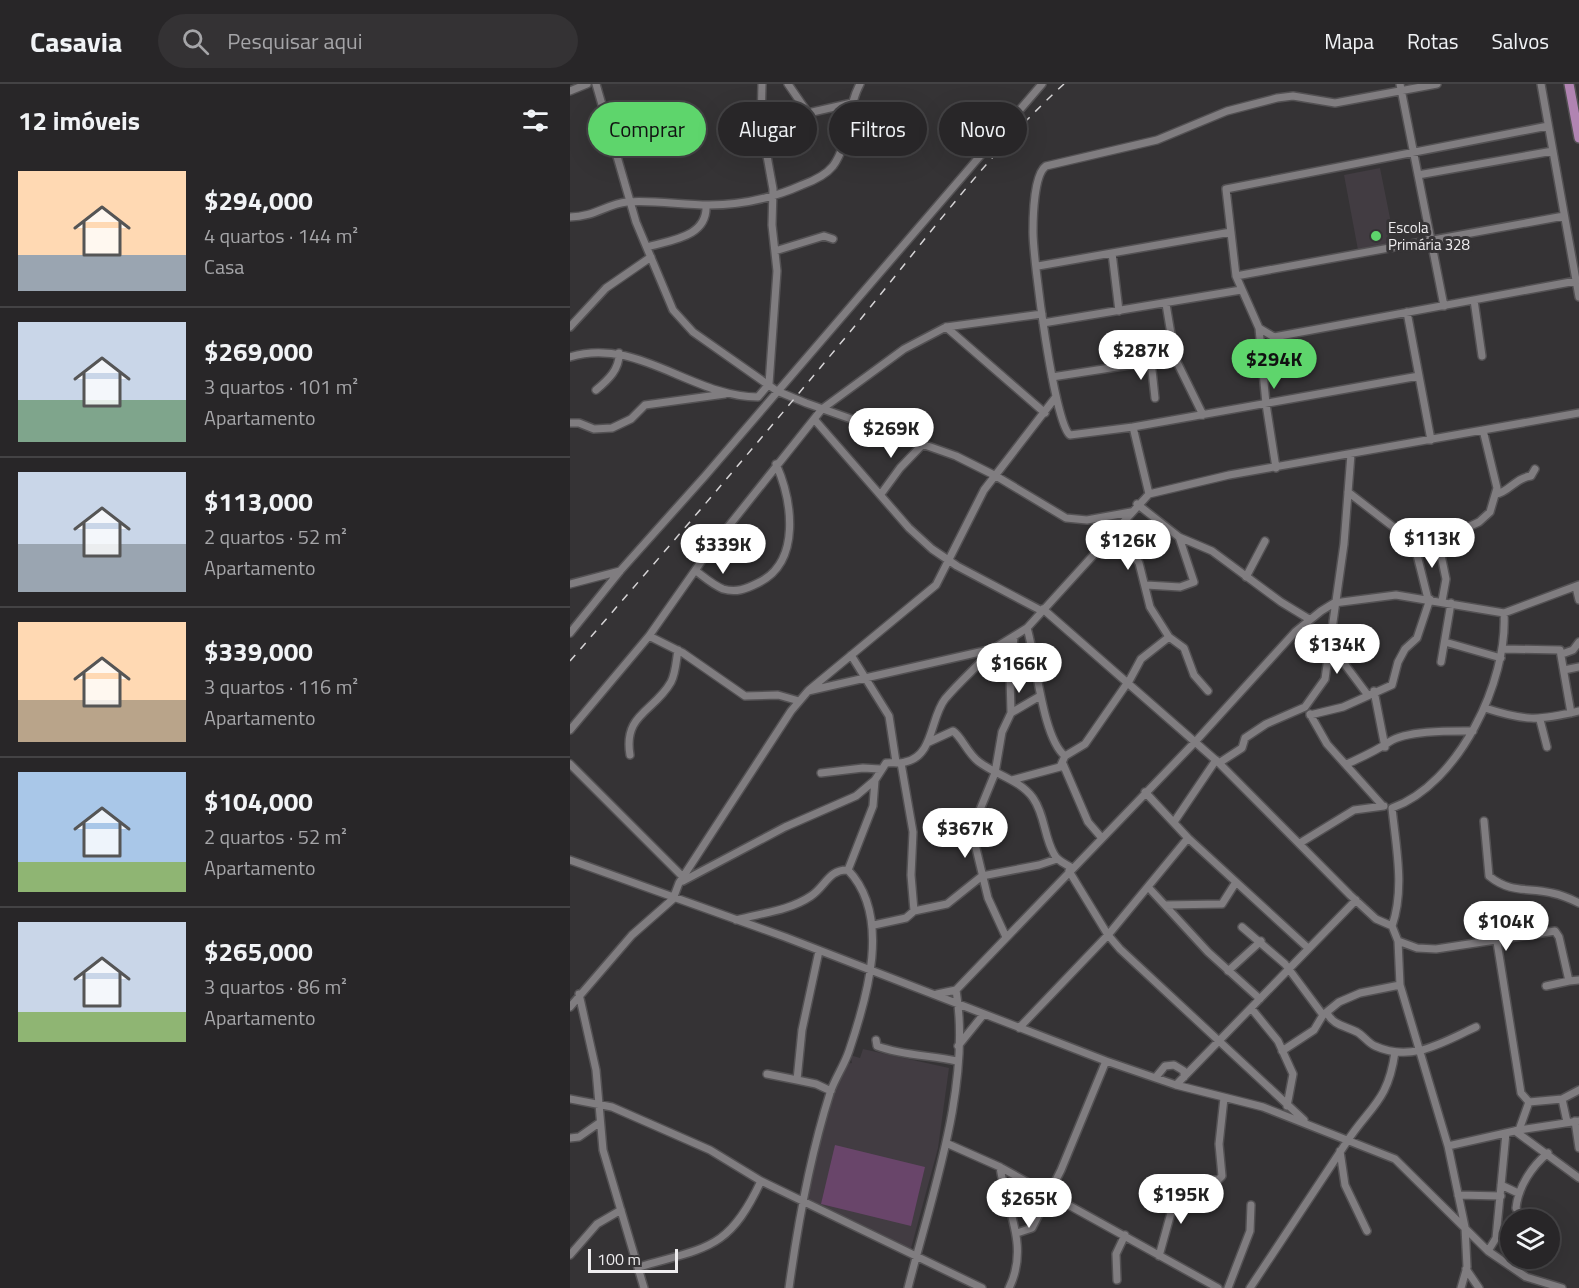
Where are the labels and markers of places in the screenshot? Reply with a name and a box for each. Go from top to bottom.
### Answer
place label: Escola Primária 328 [1388,216,1470,256]
marker: Escola Primária 328 [1369,229,1383,243]
pin: $287K [1099,330,1183,381]
pin: $294K [1232,339,1316,390]
pin: $269K [849,408,933,459]
pin: $113K [1390,518,1474,569]
pin: $126K [1086,520,1170,571]
pin: $339K [681,524,765,575]
pin: $134K [1295,624,1379,675]
pin: $166K [977,643,1061,694]
pin: $367K [923,808,1007,859]
pin: $104K [1464,901,1548,952]
pin: $195K [1139,1174,1223,1225]
pin: $265K [987,1178,1071,1229]

